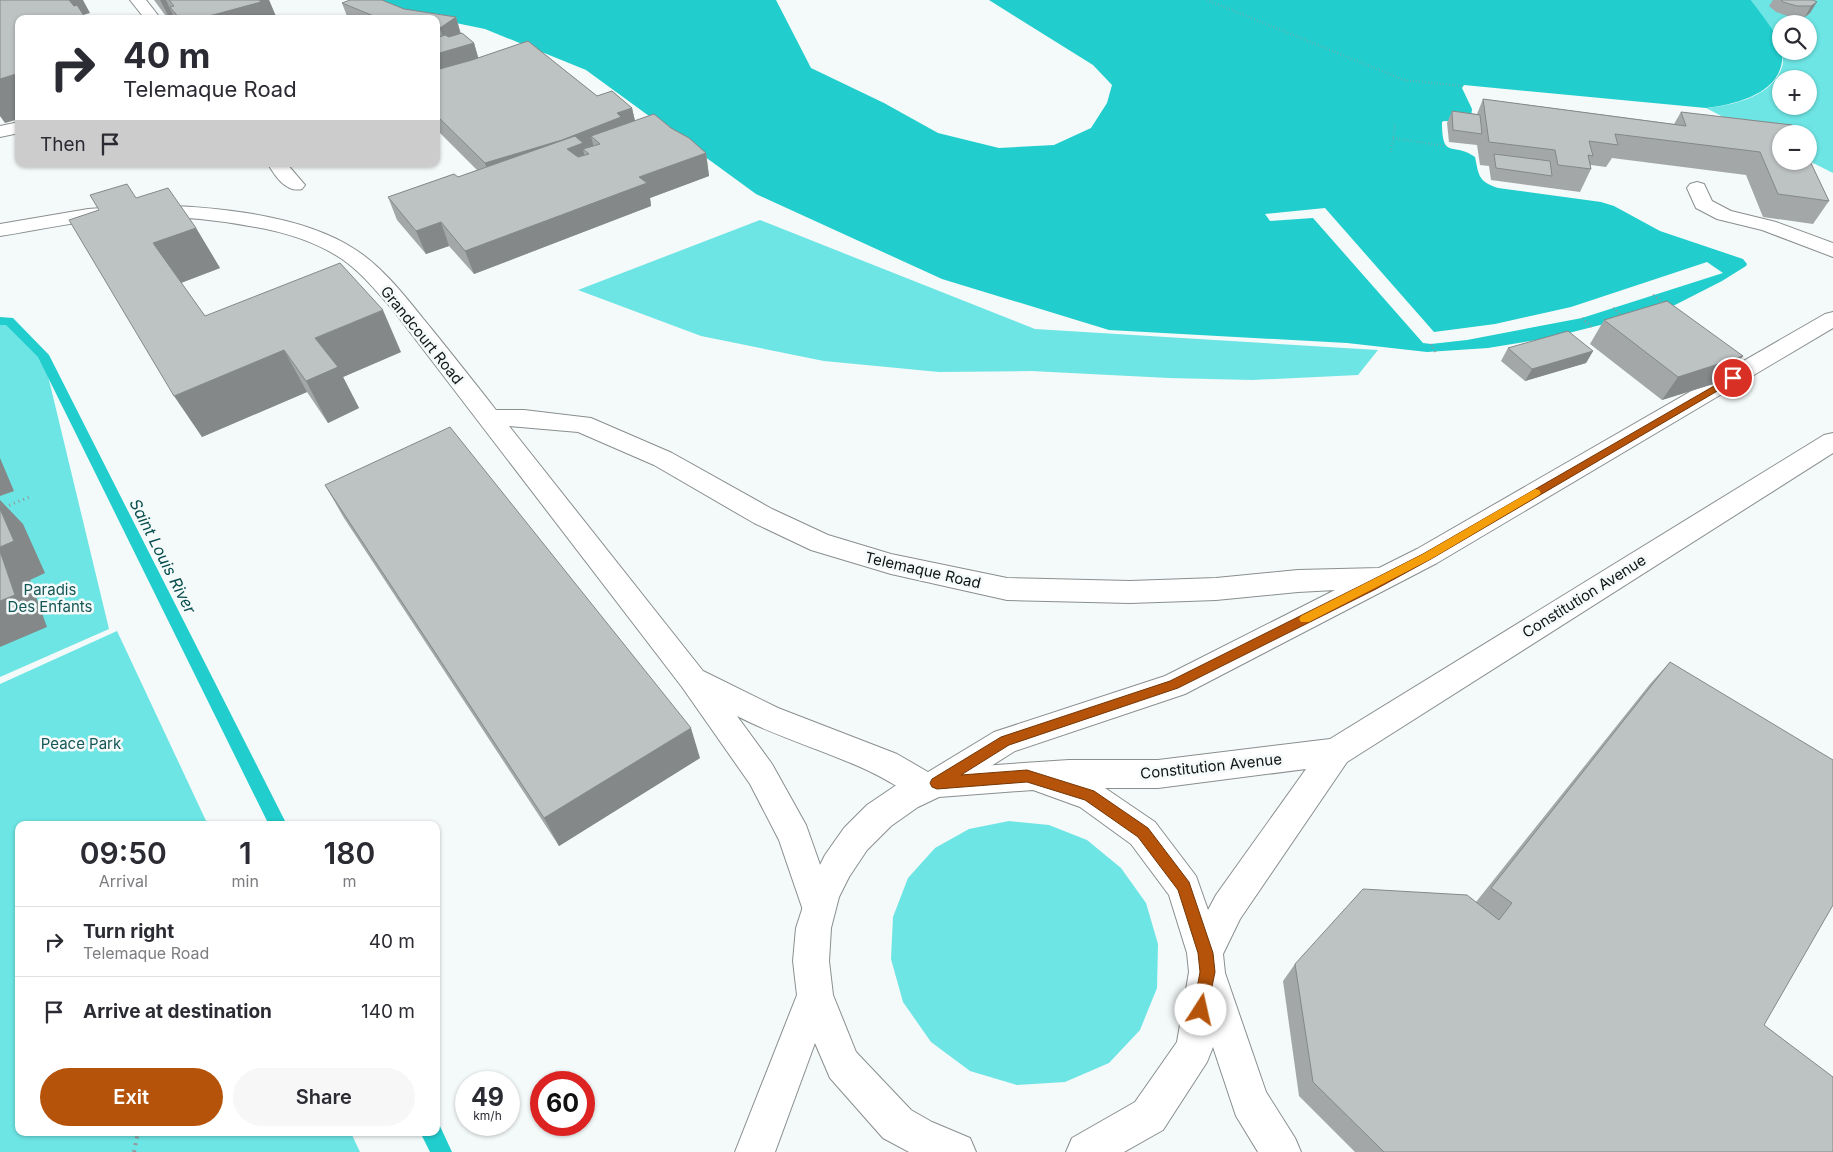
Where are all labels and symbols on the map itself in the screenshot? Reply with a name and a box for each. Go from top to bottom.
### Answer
street label: Grandcourt Road [377,282,467,388]
pin [1712,357,1754,399]
water label: Saint Louis River [125,495,201,618]
street label: Telemaque Road [863,547,983,593]
street label: Constitution Avenue [1519,550,1649,642]
park label: Paradis Des Enfants [8,580,93,616]
park label: Peace Park [41,734,122,753]
street label: Constitution Avenue [1139,749,1283,783]
position arrow [1174,983,1226,1035]
speed limit sign: 60 [530,1071,595,1136]

